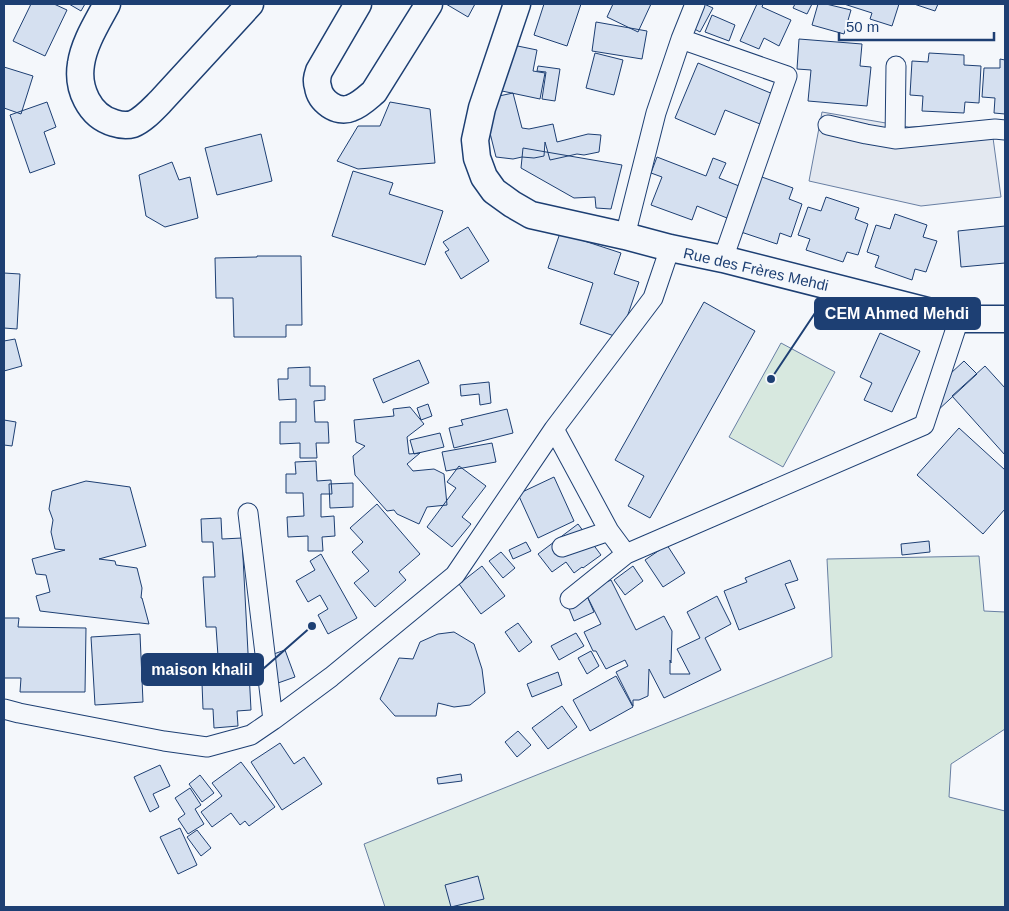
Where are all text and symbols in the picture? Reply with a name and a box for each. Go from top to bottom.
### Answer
scale bar [839,10,994,42]
text: 50 m [846,18,879,35]
street label: Rue des Frères Mehdi [682,244,830,294]
callout: CEM Ahmed Mehdi [815,298,980,329]
text: CEM Ahmed Mehdi [825,305,969,322]
callout: maison khalil [142,654,263,685]
text: maison khalil [151,661,253,678]

